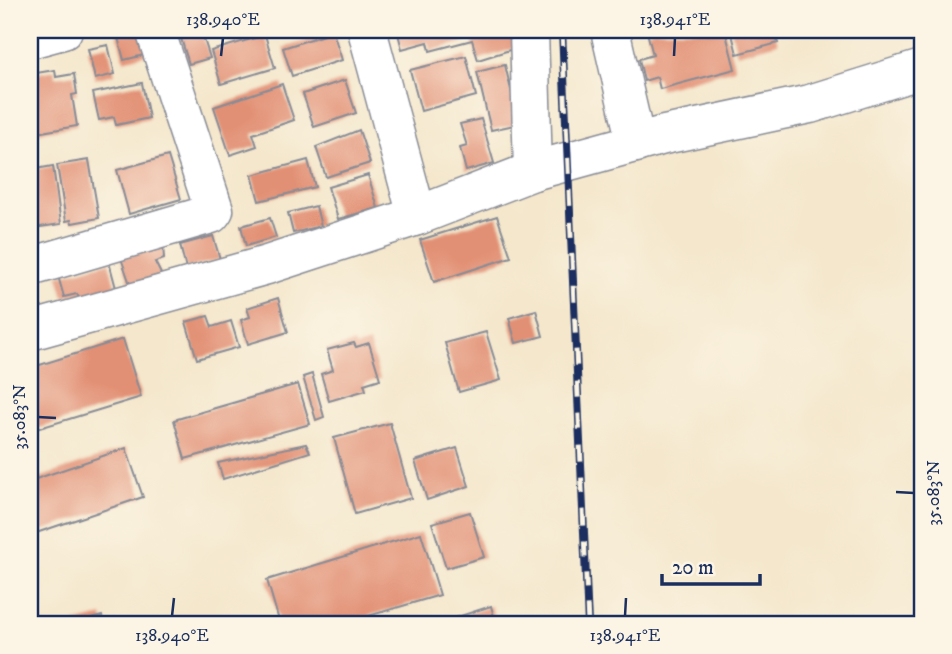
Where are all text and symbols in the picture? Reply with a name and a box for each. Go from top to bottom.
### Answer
text: 138.940°E [186,9,260,31]
text: 138.941°E [639,9,711,31]
text: 35.083°N [9,384,31,450]
text: 35.083°N [923,460,945,526]
scale bar [662,542,760,586]
text: 20 m [672,555,714,581]
text: 138.940°E [135,625,209,647]
text: 138.941°E [589,625,661,647]

